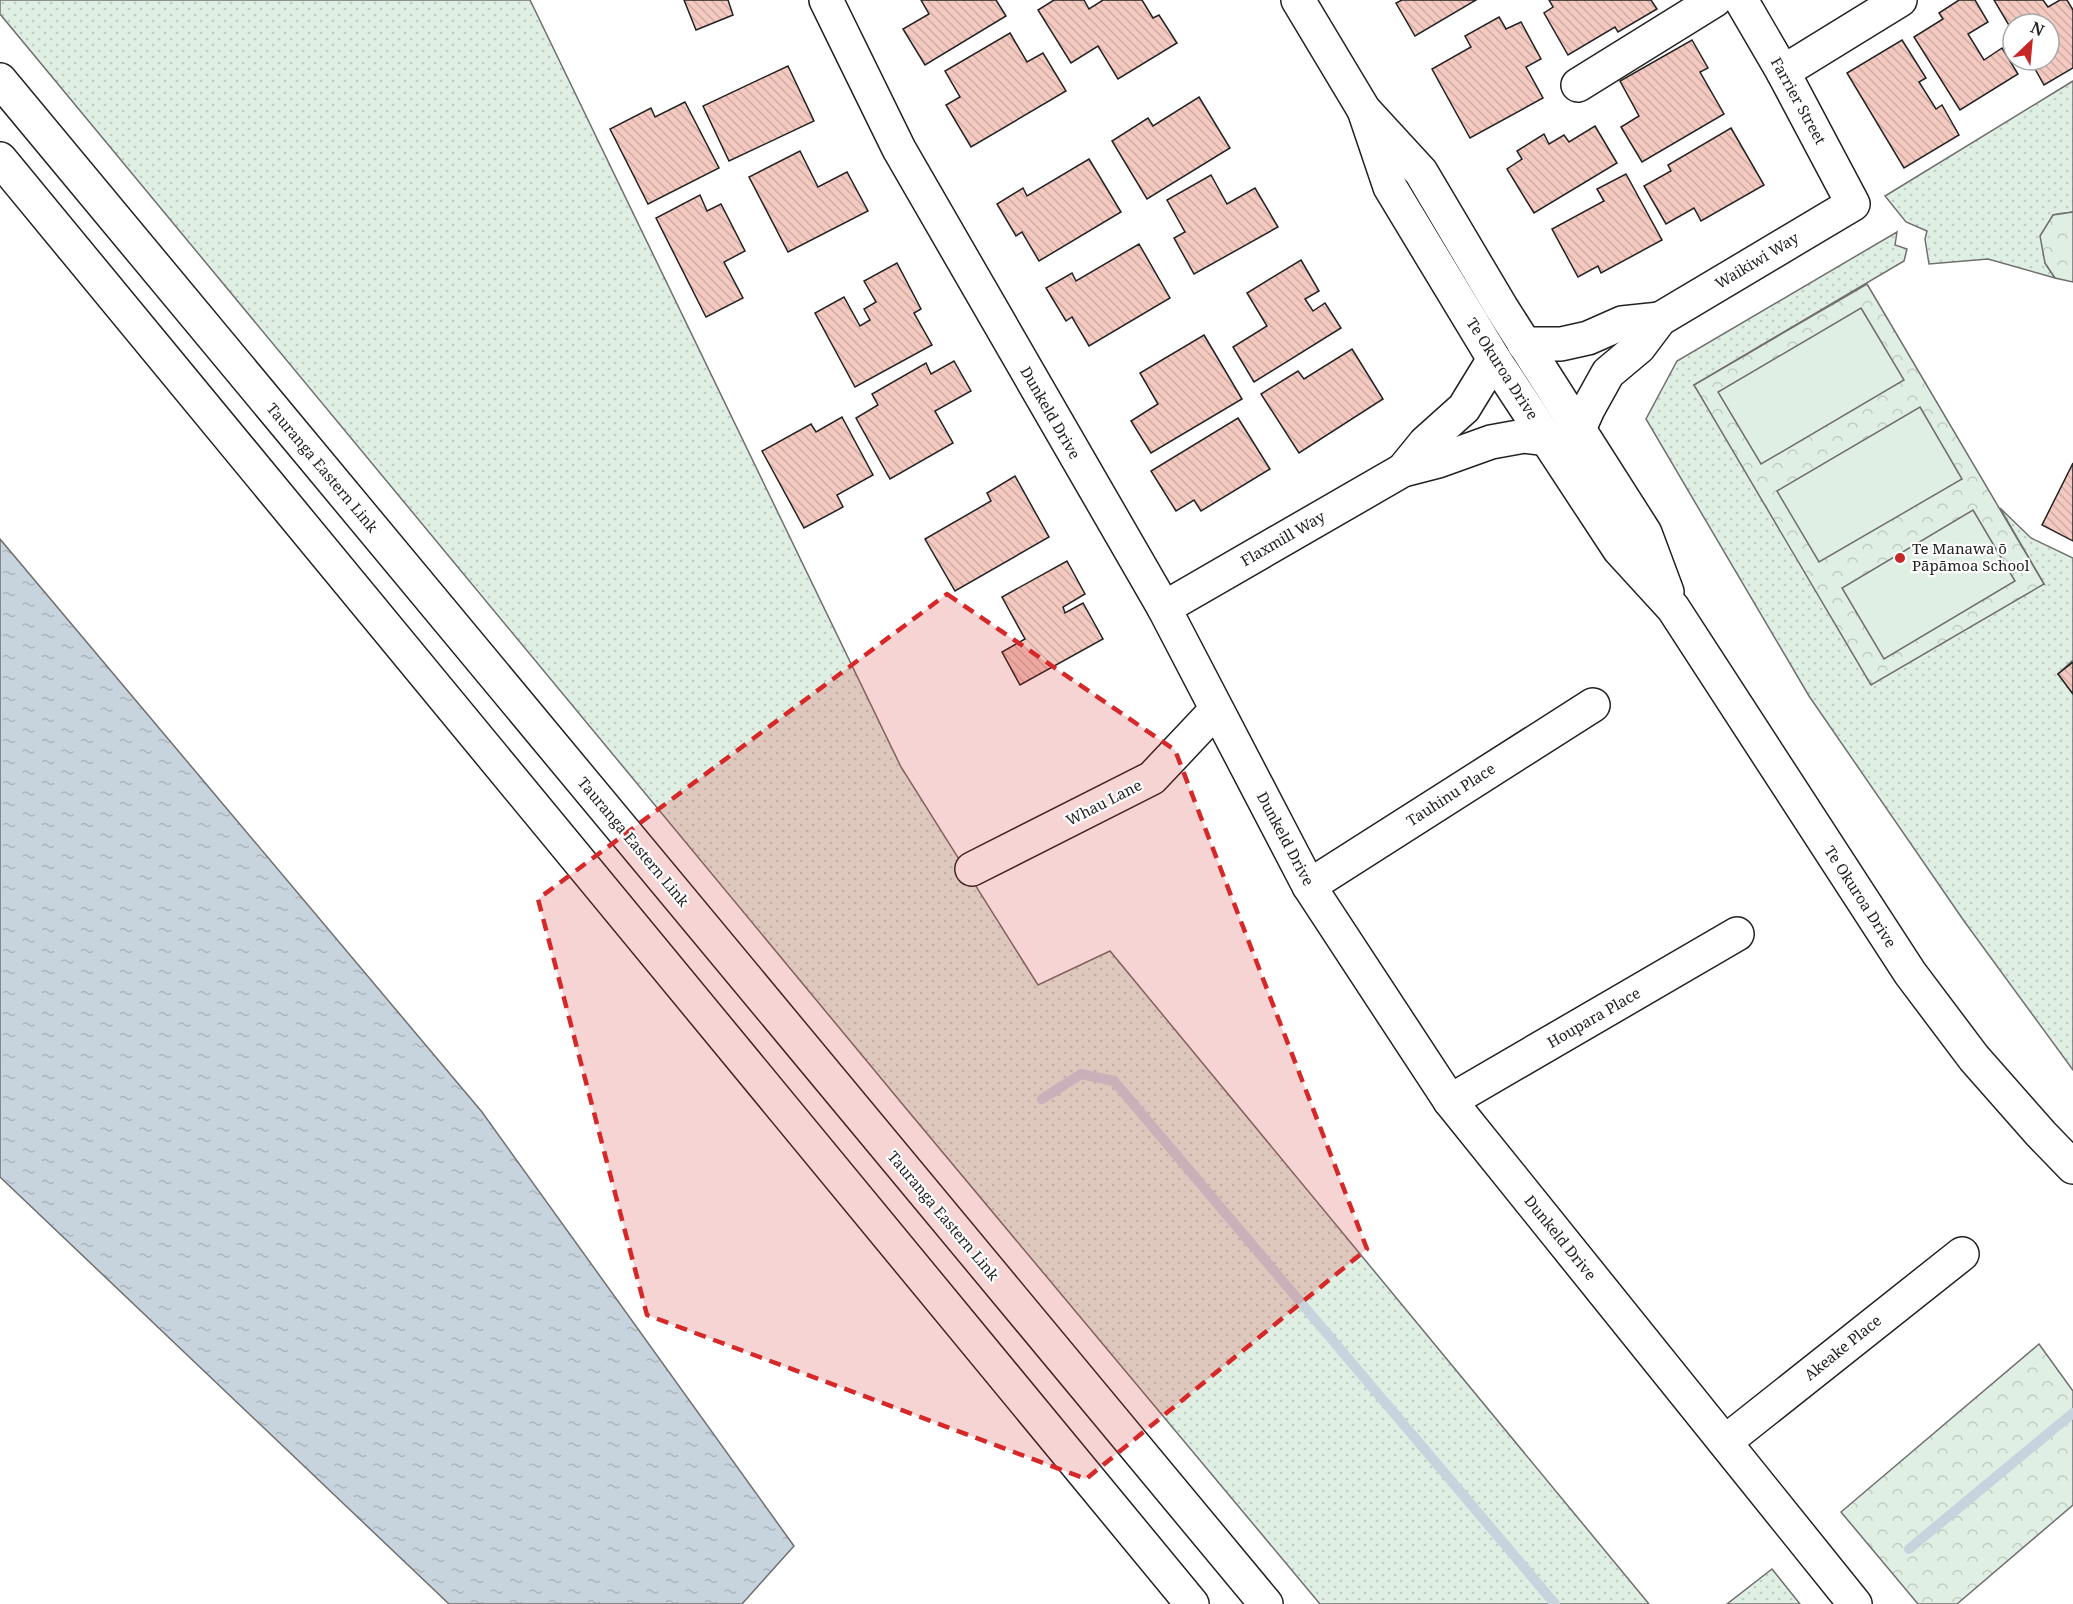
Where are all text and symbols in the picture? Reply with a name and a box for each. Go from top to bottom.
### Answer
north arrow [2001,12,2061,72]
text: N [2027,16,2048,41]
street label: Farrier Street [1767,53,1831,148]
street label: Waikiwi Way [1711,227,1803,293]
street label: Te Okuroa Drive [1462,314,1543,423]
street label: Dunkeld Drive [1016,363,1085,462]
street label: Tauranga Eastern Link [263,398,383,536]
street label: Flaxmill Way [1237,506,1329,570]
place label: Te Manawa ō Pāpāmoa School [1912,538,2030,575]
marker: Te Manawa ō Pāpāmoa School [1893,551,1907,565]
street label: Tauhinu Place [1402,758,1499,830]
street label: Tauranga Eastern Link [574,772,694,910]
street label: Whau Lane [1062,774,1145,830]
street label: Dunkeld Drive [1253,788,1319,889]
street label: Te Okuroa Drive [1820,842,1901,951]
street label: Houpara Place [1543,982,1644,1052]
street label: Tauranga Eastern Link [884,1146,1004,1284]
street label: Dunkeld Drive [1520,1191,1601,1284]
street label: Akeake Place [1800,1310,1885,1384]

